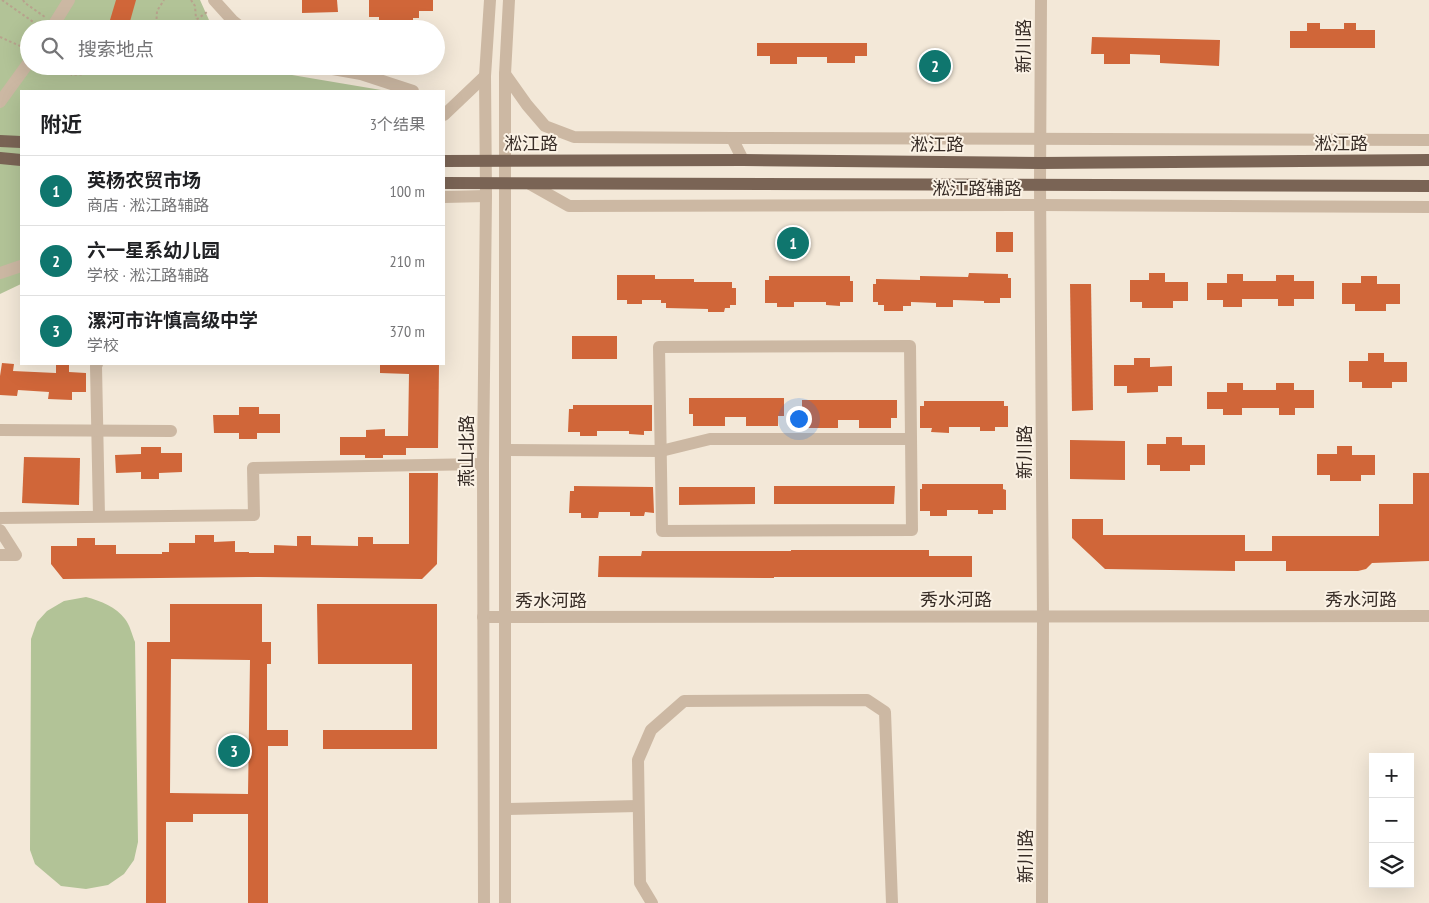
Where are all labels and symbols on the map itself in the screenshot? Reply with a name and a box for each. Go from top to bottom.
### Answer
street label: 新川路 [1012,19,1035,73]
pin: 2 [919,47,951,85]
street label: 淞江路 [504,132,558,155]
street label: 淞江路 [1314,132,1368,155]
street label: 淞江路 [910,133,964,156]
street label: 淞江路辅路 [932,177,1022,200]
pin: 1 [777,224,809,262]
your location [786,406,812,432]
street label: 燕山北路 [455,415,478,487]
street label: 新川路 [1013,425,1036,479]
street label: 秀水河路 [920,588,992,611]
street label: 秀水河路 [1325,588,1397,611]
street label: 秀水河路 [515,589,587,612]
pin: 3 [218,732,250,770]
street label: 新川路 [1014,829,1037,883]

